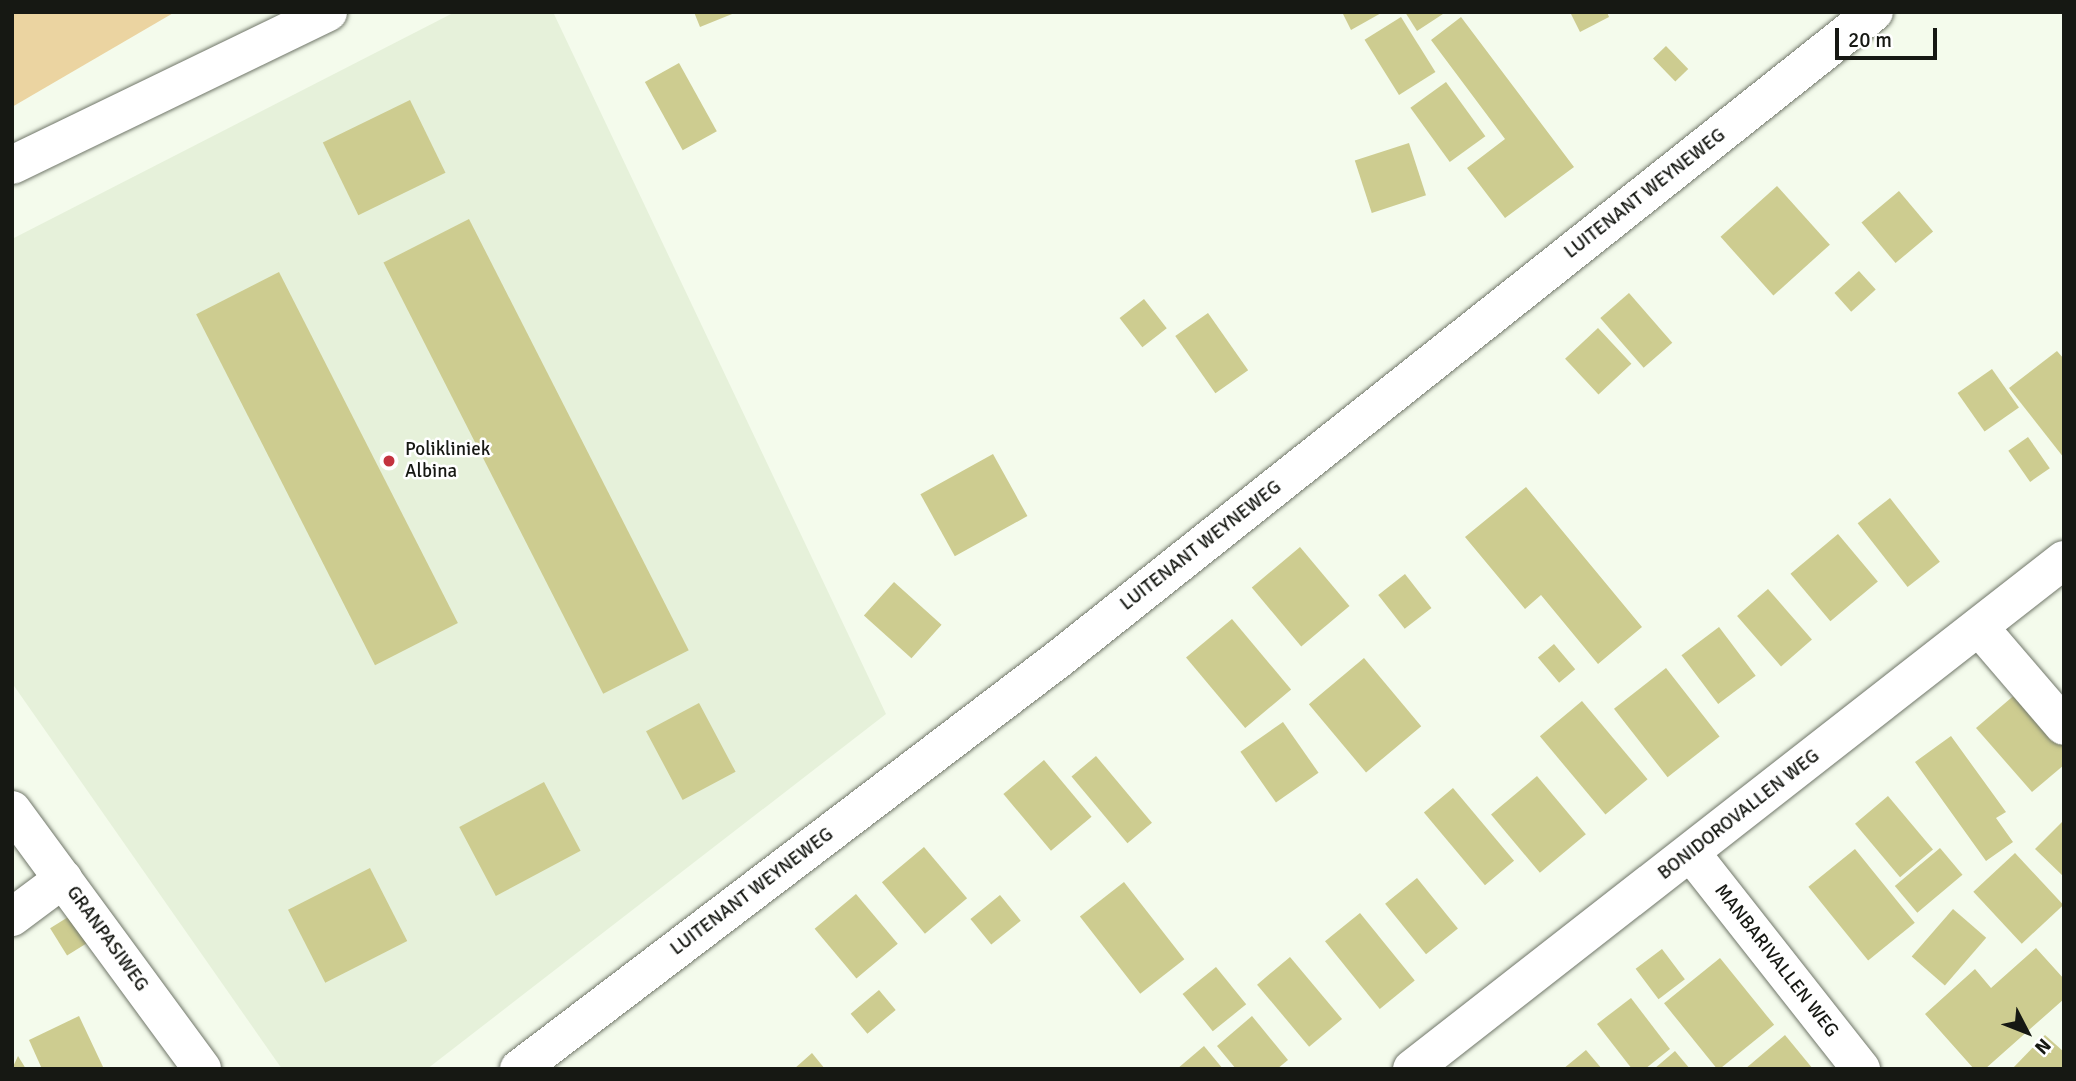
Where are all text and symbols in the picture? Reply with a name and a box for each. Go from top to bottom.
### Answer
scale bar [1838,14,1940,58]
text: 20 m [1848,27,1892,53]
street label: LUITENANT WEYNEWEG [1560,124,1730,264]
place label: Polikliniek Albina [405,439,490,483]
marker: Polikliniek Albina [379,451,399,471]
street label: LUITENANT WEYNEWEG [1116,476,1286,616]
street label: BONIDOROVALLEN WEG [1654,745,1824,885]
street label: LUITENANT WEYNEWEG [666,823,838,961]
street label: MANBARIVALLEN WEG [1709,880,1843,1042]
street label: GRANPASIWEG [61,882,153,996]
north arrow [1992,997,2062,1067]
text: N [2029,1033,2056,1059]

